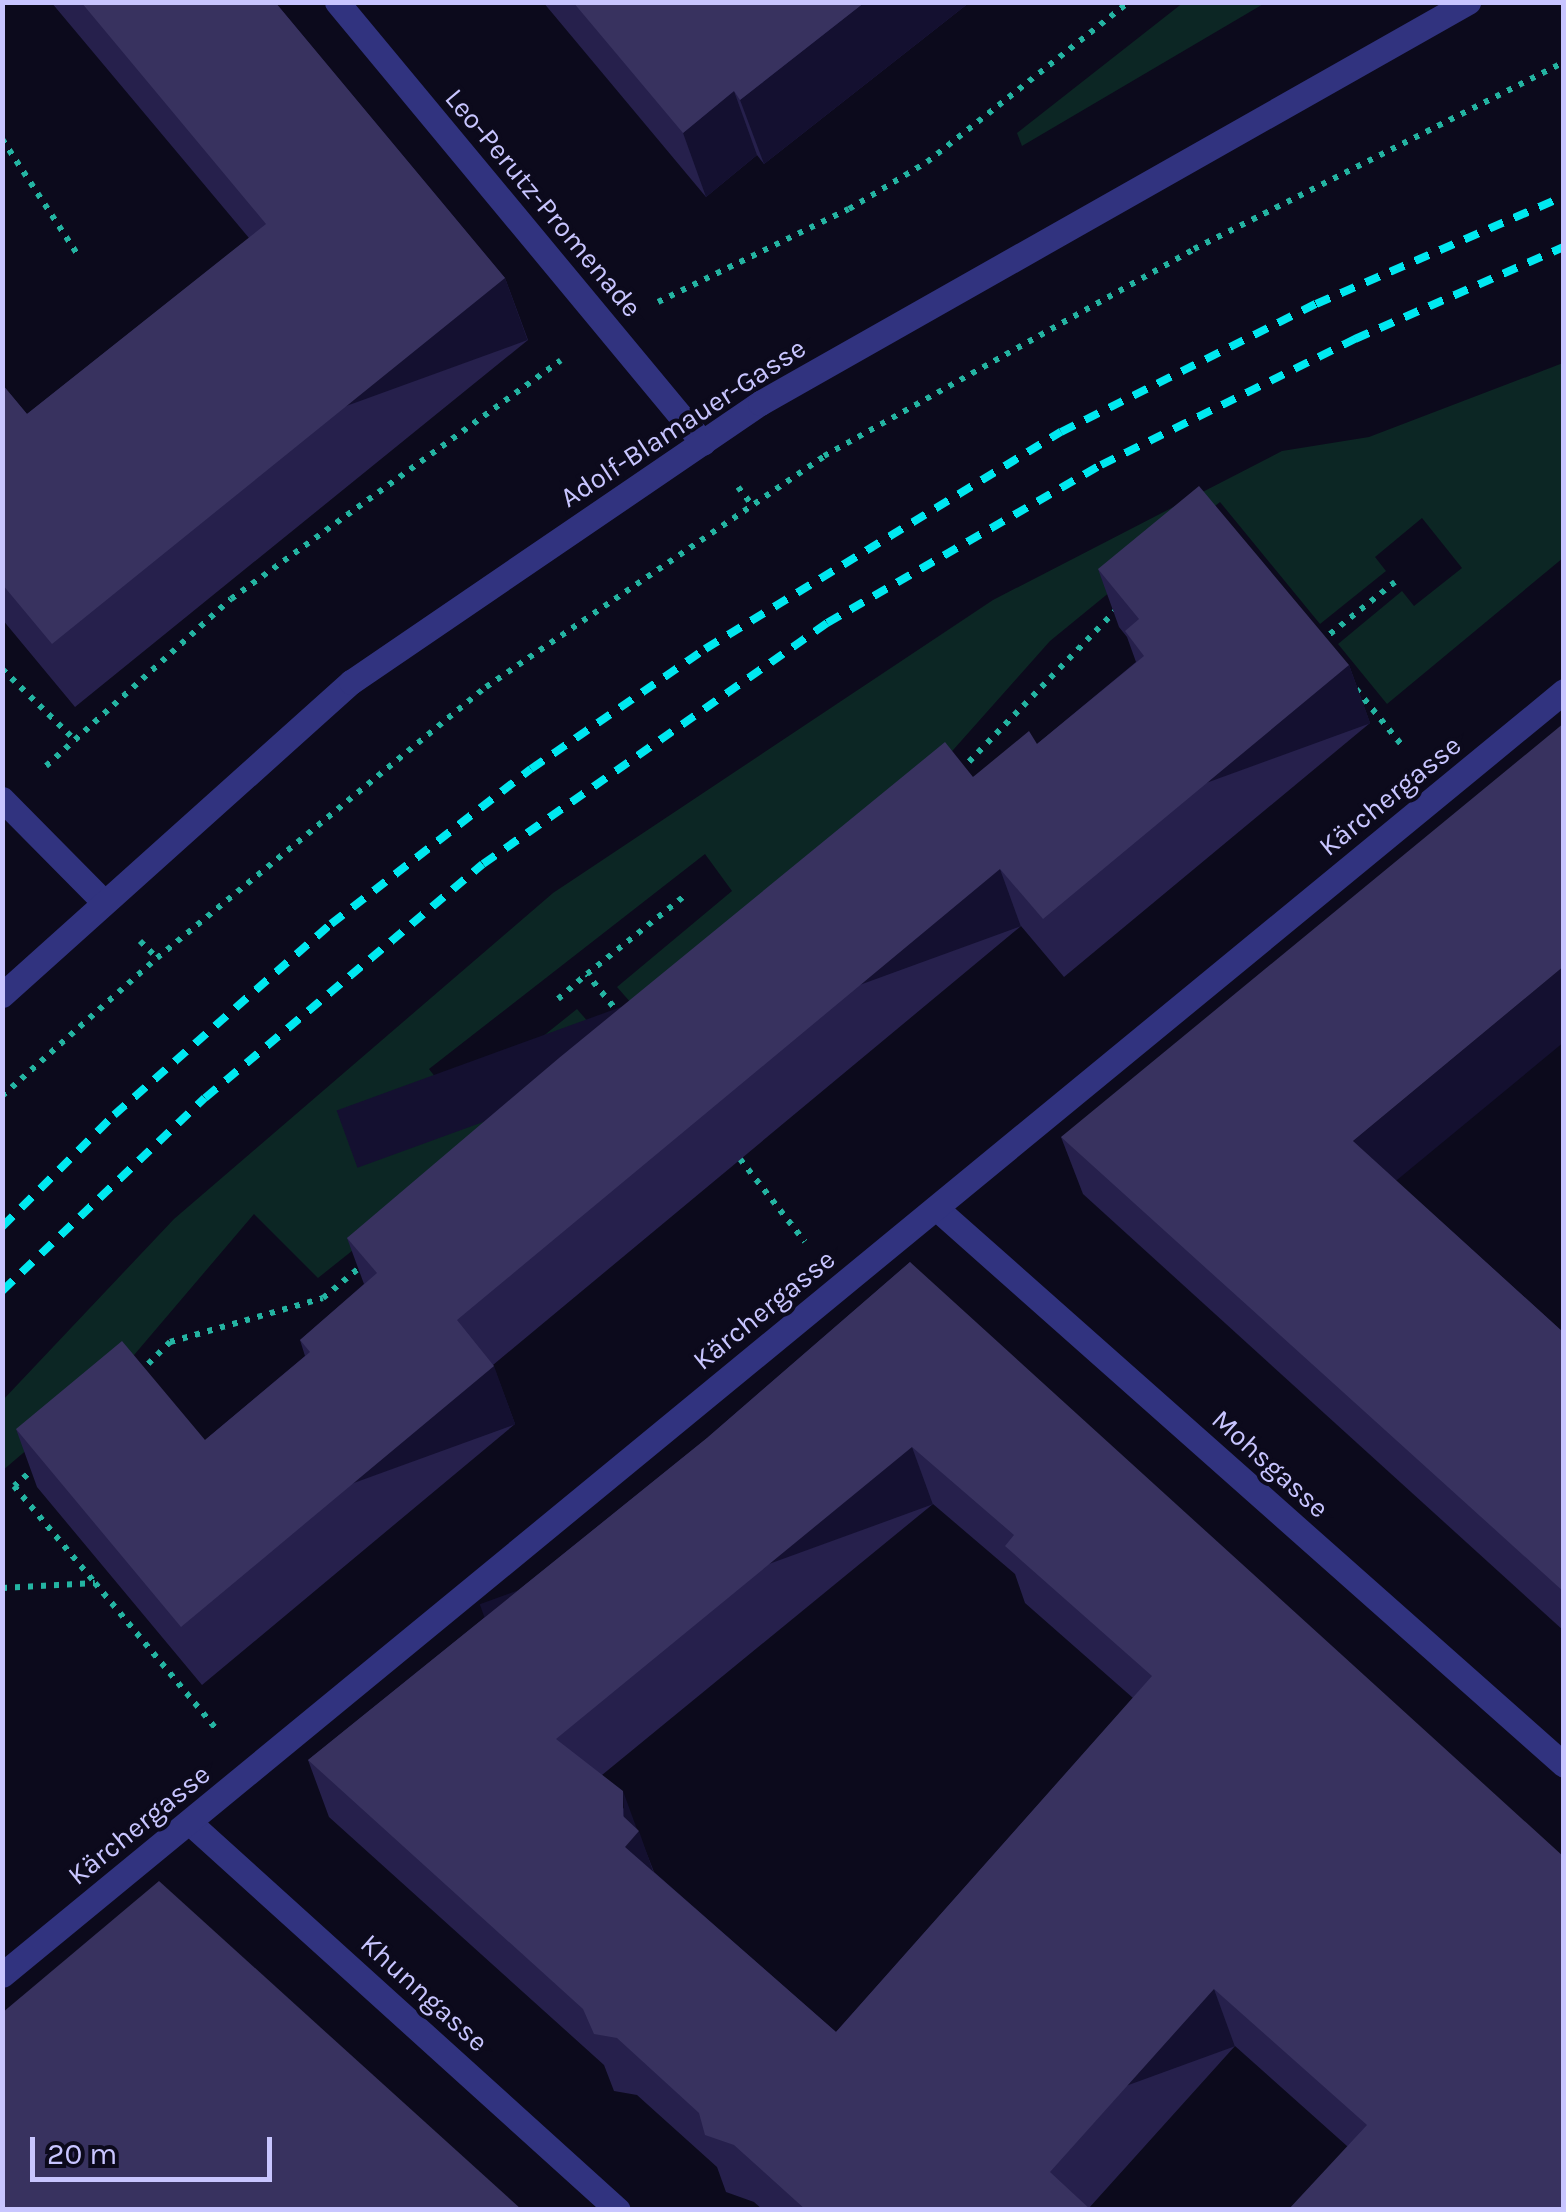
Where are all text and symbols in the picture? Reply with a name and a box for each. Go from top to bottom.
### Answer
street label: Leo-Perutz-Promenade [438,82,648,324]
street label: Adolf-Blamauer-Gasse [554,331,812,515]
street label: Kärchergasse [1312,729,1468,863]
street label: Kärchergasse [686,1243,842,1377]
street label: Mohsgasse [1205,1403,1335,1525]
street label: Kärchergasse [61,1758,217,1892]
street label: Khunngasse [353,1927,495,2059]
scale bar [35,2117,278,2179]
text: 20 m [47,2136,117,2172]

